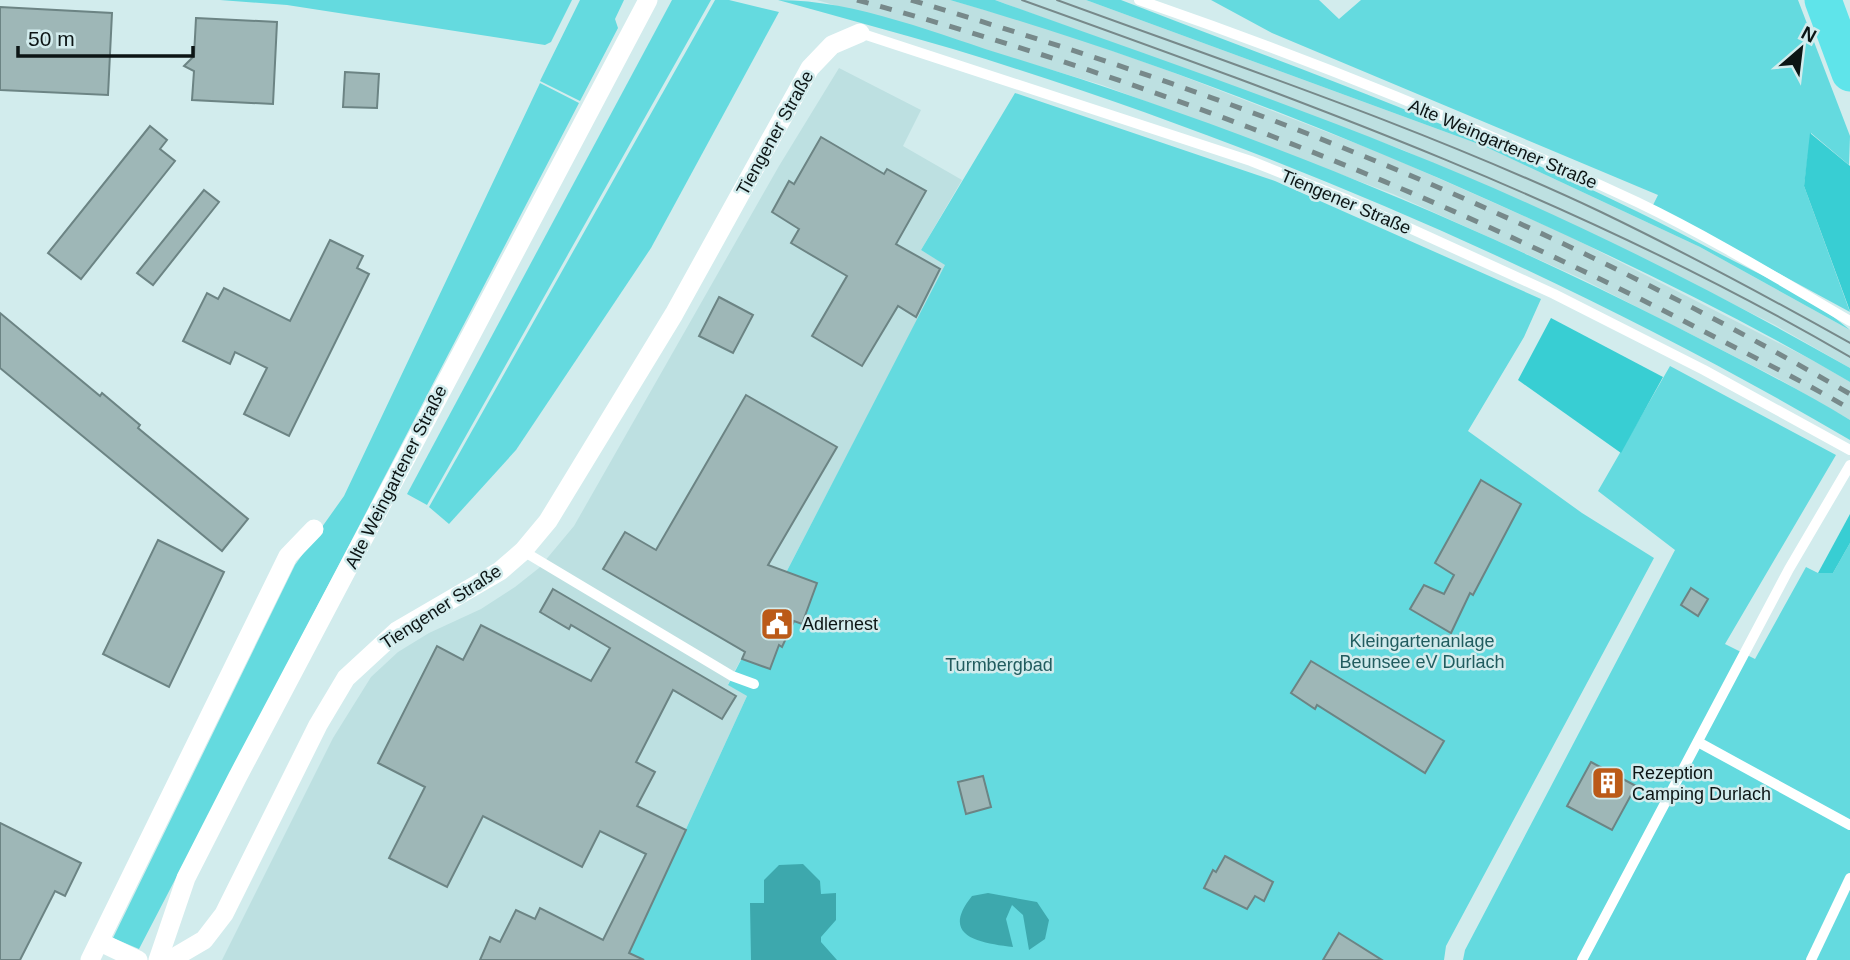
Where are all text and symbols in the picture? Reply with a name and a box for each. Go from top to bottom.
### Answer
scale bar [18,14,192,58]
north arrow [1766,14,1836,84]
text: N [1798,22,1820,47]
text: 50 m [28,27,75,50]
street label: Tiengener Straße [732,67,818,199]
street label: Alte Weingartener Straße [1406,95,1600,193]
street label: Tiengener Straße [1278,166,1414,238]
street label: Alte Weingartener Straße [341,382,451,572]
street label: Tiengener Straße [377,561,505,653]
public building icon: Adlernest [758,605,796,643]
place label: Adlernest [802,614,878,634]
park label: Kleingartenanlage Beunsee eV Durlach [1339,631,1505,672]
park label: Turmbergbad [945,655,1053,675]
place label: Rezeption Camping Durlach [1632,763,1771,804]
building icon: Rezeption Camping Durlach [1589,764,1627,802]

